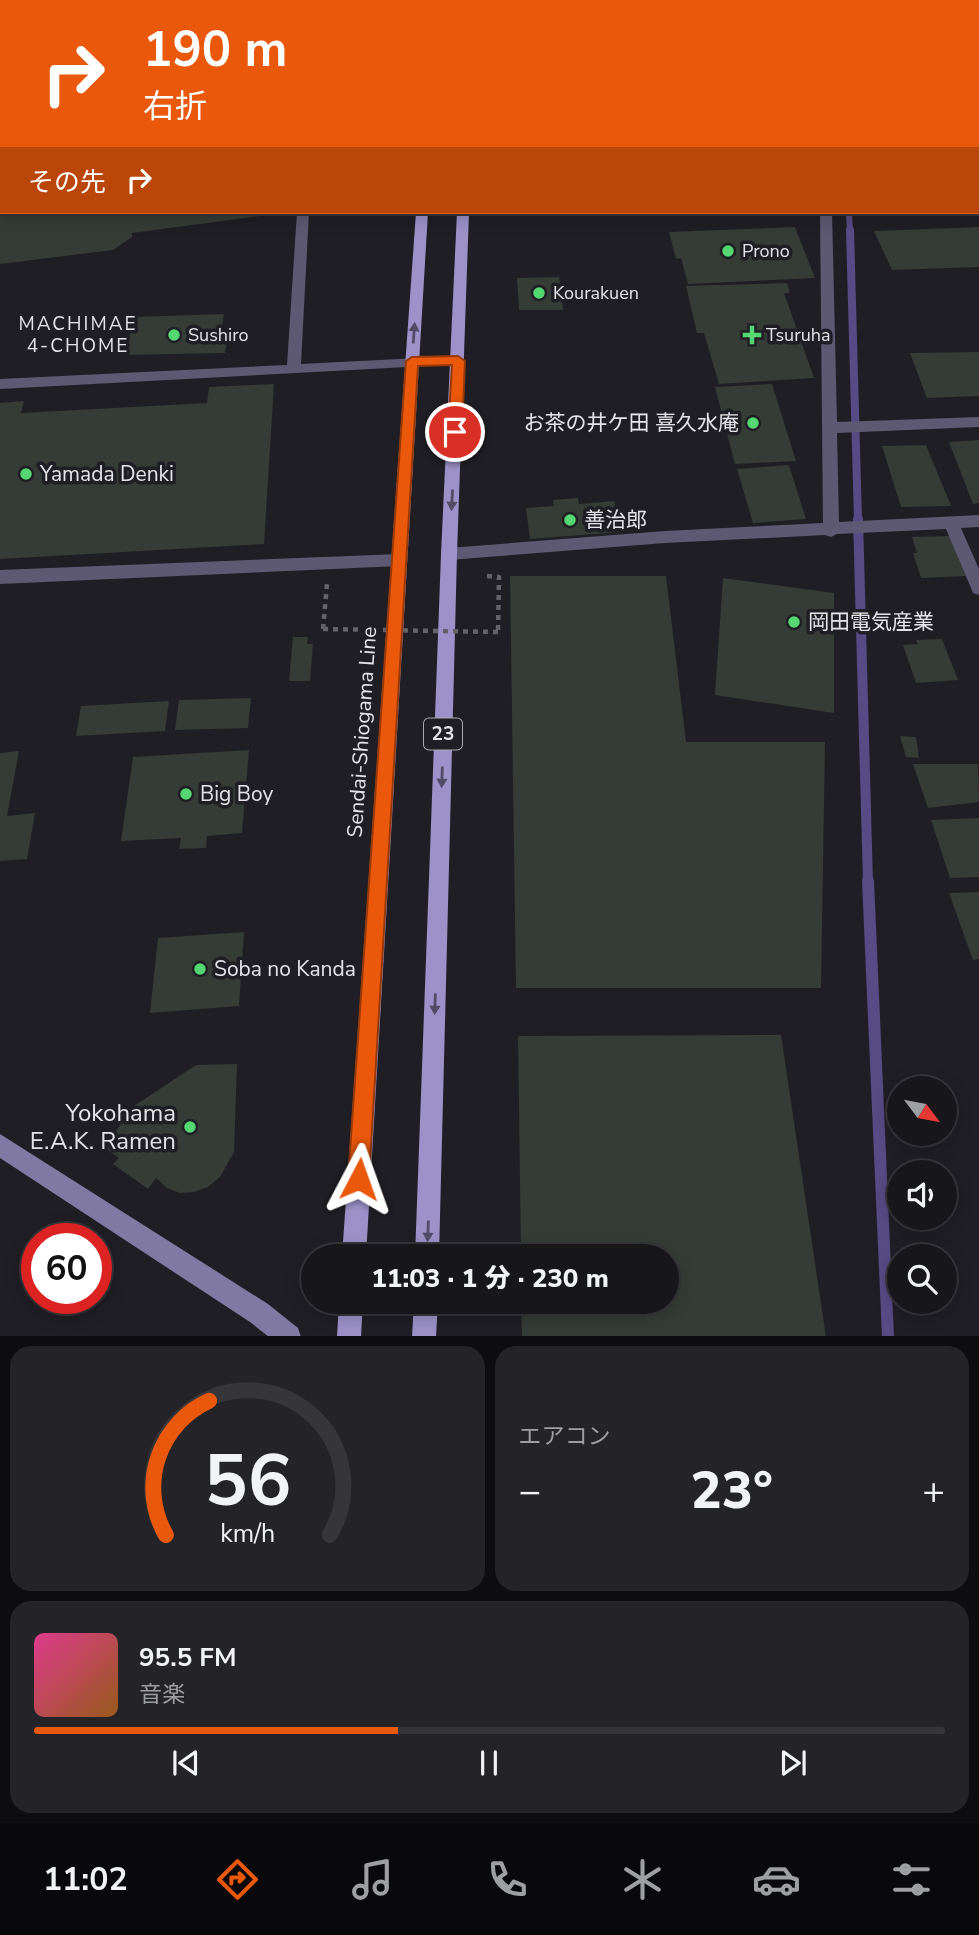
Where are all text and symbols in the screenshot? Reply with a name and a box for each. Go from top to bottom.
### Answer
text: 190 m [143,16,287,83]
icon: right [28,28,119,119]
text: 右折 [143,85,207,128]
icon: right [120,161,158,199]
text: その先 [28,165,106,200]
place label: Prono [742,239,790,263]
marker: Prono [720,243,736,259]
place label: Kourakuen [553,281,639,305]
marker: Kourakuen [531,285,547,301]
district label: MACHIMAE 4-CHOME [18,311,138,359]
one-way arrow [409,321,420,343]
place label: Sushiro [188,323,249,347]
place label: Tsuruha [766,323,831,347]
marker: Sushiro [166,327,182,343]
marker: Tsuruha [744,327,760,343]
pin [425,402,485,462]
place label: お茶の井ケ田 喜久水庵 [524,409,739,437]
icon: arrive [436,413,474,451]
marker: お茶の井ケ田 喜久水庵 [745,415,761,431]
place label: Yamada Denki [39,460,174,488]
marker: Yamada Denki [18,466,34,482]
one-way arrow [446,489,457,511]
place label: 善治郎 [584,506,647,534]
marker: 善治郎 [562,512,578,528]
place label: 岡田電気産業 [808,608,934,636]
marker: 岡田電気産業 [786,614,802,630]
street label: Sendai-Shiogama Line [341,626,383,838]
road number: 23 [424,719,462,750]
one-way arrow [436,766,448,788]
place label: Big Boy [200,780,273,808]
marker: Big Boy [178,786,194,802]
place label: Soba no Kanda [214,955,356,983]
marker: Soba no Kanda [192,961,208,977]
one-way arrow [430,993,441,1015]
north arrow [887,1076,957,1146]
map controls [887,1076,957,1314]
place label: Yokohama E.A.K. Ramen [30,1097,176,1157]
marker: Yokohama E.A.K. Ramen [182,1119,198,1135]
position arrow [322,1142,396,1216]
button: sound [887,1160,957,1230]
one-way arrow [423,1221,434,1243]
speed limit sign: 60 [21,1223,112,1314]
button: search [887,1244,957,1314]
text: 11:03 · 1 分 · 230 m [371,1261,609,1296]
text: エアコン [519,1421,611,1452]
text: 56 [204,1431,291,1531]
text: 23° [691,1455,773,1526]
text: − [519,1466,541,1517]
text: + [922,1466,945,1517]
text: km/h [220,1516,275,1550]
text: 95.5 FM [139,1640,236,1675]
text: 音楽 [139,1679,185,1710]
icon: previous [167,1744,205,1782]
icon: pause [470,1744,508,1782]
icon: next [774,1744,812,1782]
icon: directions [213,1855,262,1904]
icon: music [348,1855,397,1904]
icon: phone [483,1855,532,1904]
icon: climate [618,1855,667,1904]
icon: car [752,1855,801,1904]
icon: filters [887,1855,936,1904]
text: 11:02 [43,1858,128,1901]

